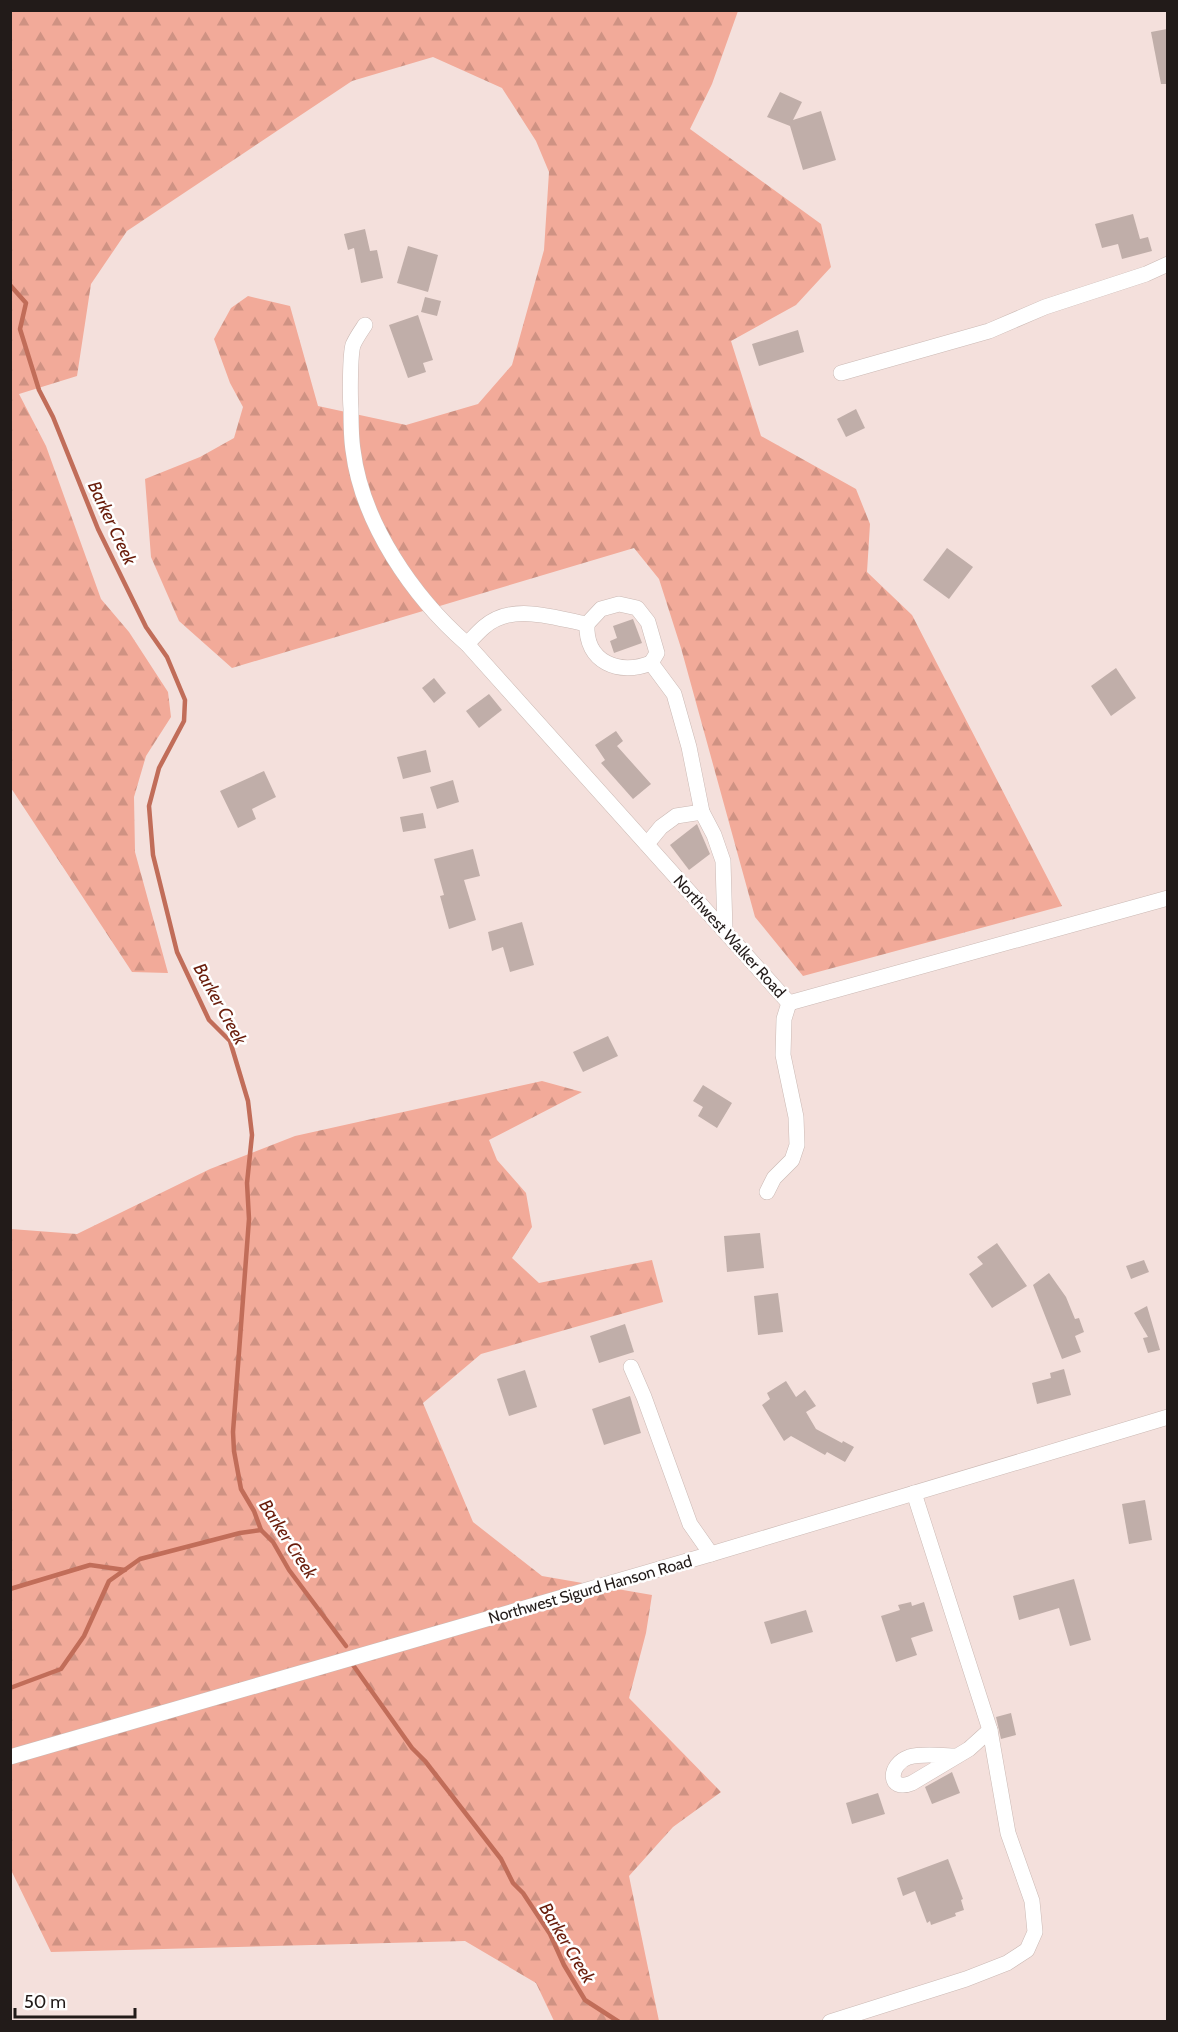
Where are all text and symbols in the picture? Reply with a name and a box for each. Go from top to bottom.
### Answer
water label: Barker Creek [83,478,142,570]
street label: Northwest Walker Road [670,871,790,1002]
water label: Barker Creek [189,959,252,1050]
water label: Barker Creek [254,1495,322,1584]
street label: Northwest Sigurd Hanson Road [486,1551,694,1628]
water label: Barker Creek [534,1899,600,1988]
scale bar [15,1981,135,2019]
text: 50 m [24,1991,66,2013]

